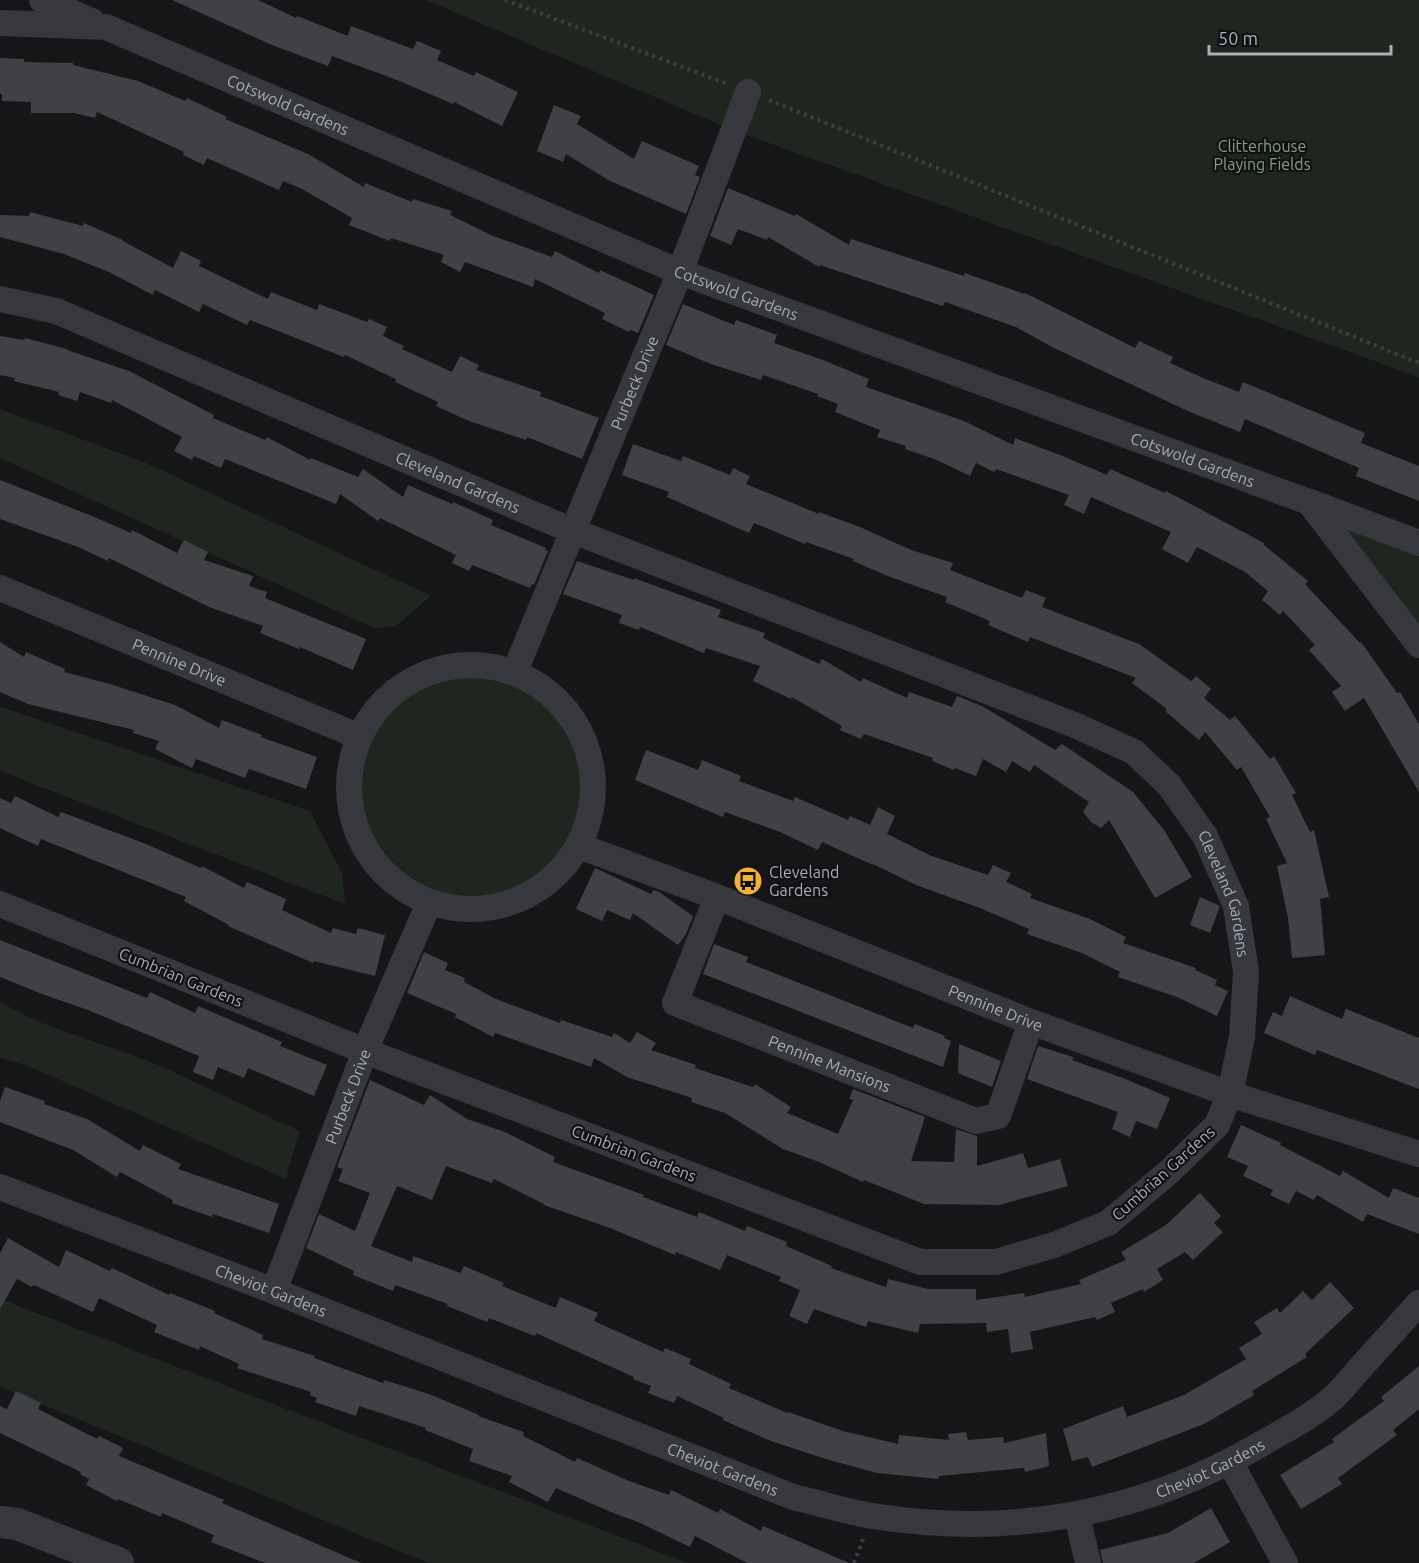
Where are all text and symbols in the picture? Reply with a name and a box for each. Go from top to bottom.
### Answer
scale bar [1209,18,1390,56]
text: 50 m [1218,28,1258,48]
street label: Cotswold Gardens [224,71,352,139]
park label: Clitterhouse Playing Fields [1213,137,1311,173]
street label: Cotswold Gardens [671,262,801,323]
street label: Purbeck Drive [607,333,662,432]
street label: Cotswold Gardens [1128,429,1257,490]
street label: Cleveland Gardens [393,448,523,516]
street label: Pennine Drive [130,635,229,689]
street label: Cleveland Gardens [1195,826,1253,958]
place label: Cleveland Gardens [769,863,839,899]
bus stop icon: Cleveland Gardens [732,865,764,897]
street label: Cumbrian Gardens [116,944,246,1010]
street label: Pennine Drive [946,981,1045,1034]
street label: Pennine Mansions [766,1032,893,1096]
street label: Purbeck Drive [322,1047,374,1146]
street label: Cumbrian Gardens [569,1121,699,1185]
street label: Cumbrian Gardens [1108,1122,1218,1224]
street label: Cheviot Gardens [213,1261,329,1320]
street label: Cheviot Gardens [1153,1435,1268,1501]
street label: Cheviot Gardens [665,1439,781,1499]

